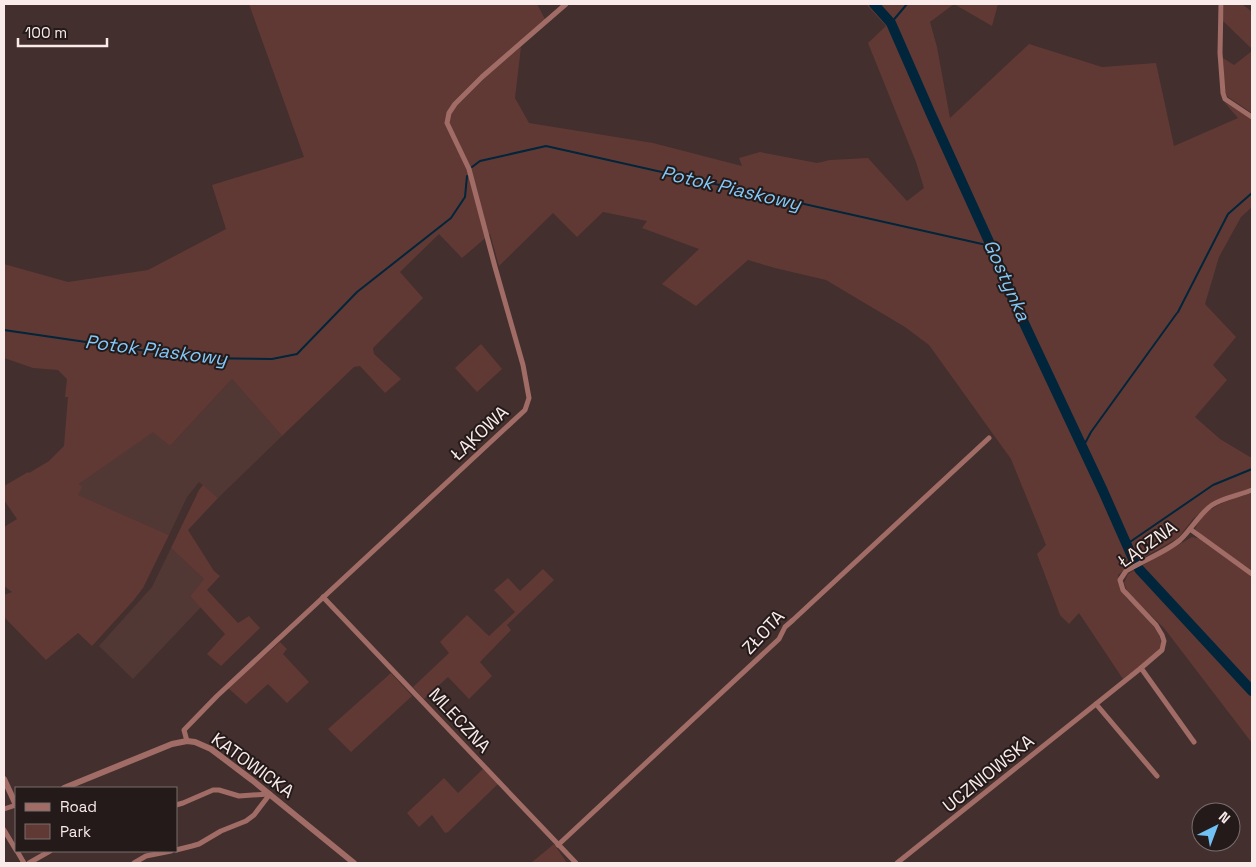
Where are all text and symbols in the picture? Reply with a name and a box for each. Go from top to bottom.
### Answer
scale bar [18,15,106,47]
text: 100 m [25,23,67,42]
water label: Potok Piaskowy [659,160,805,217]
water label: Gostynka [978,235,1036,325]
water label: Potok Piaskowy [84,329,230,371]
street label: ŁĄKOWA [445,400,513,466]
street label: ŁĄCZNA [1113,515,1181,573]
street label: ZŁOTA [737,605,789,659]
street label: MLECZNA [424,683,496,757]
street label: KATOWICKA [207,727,299,803]
street label: UCZNIOWSKA [938,729,1038,817]
legend [15,787,178,852]
text: Road [60,797,97,816]
north arrow [1191,802,1241,852]
text: N [1215,808,1234,827]
text: Park [60,822,91,841]

